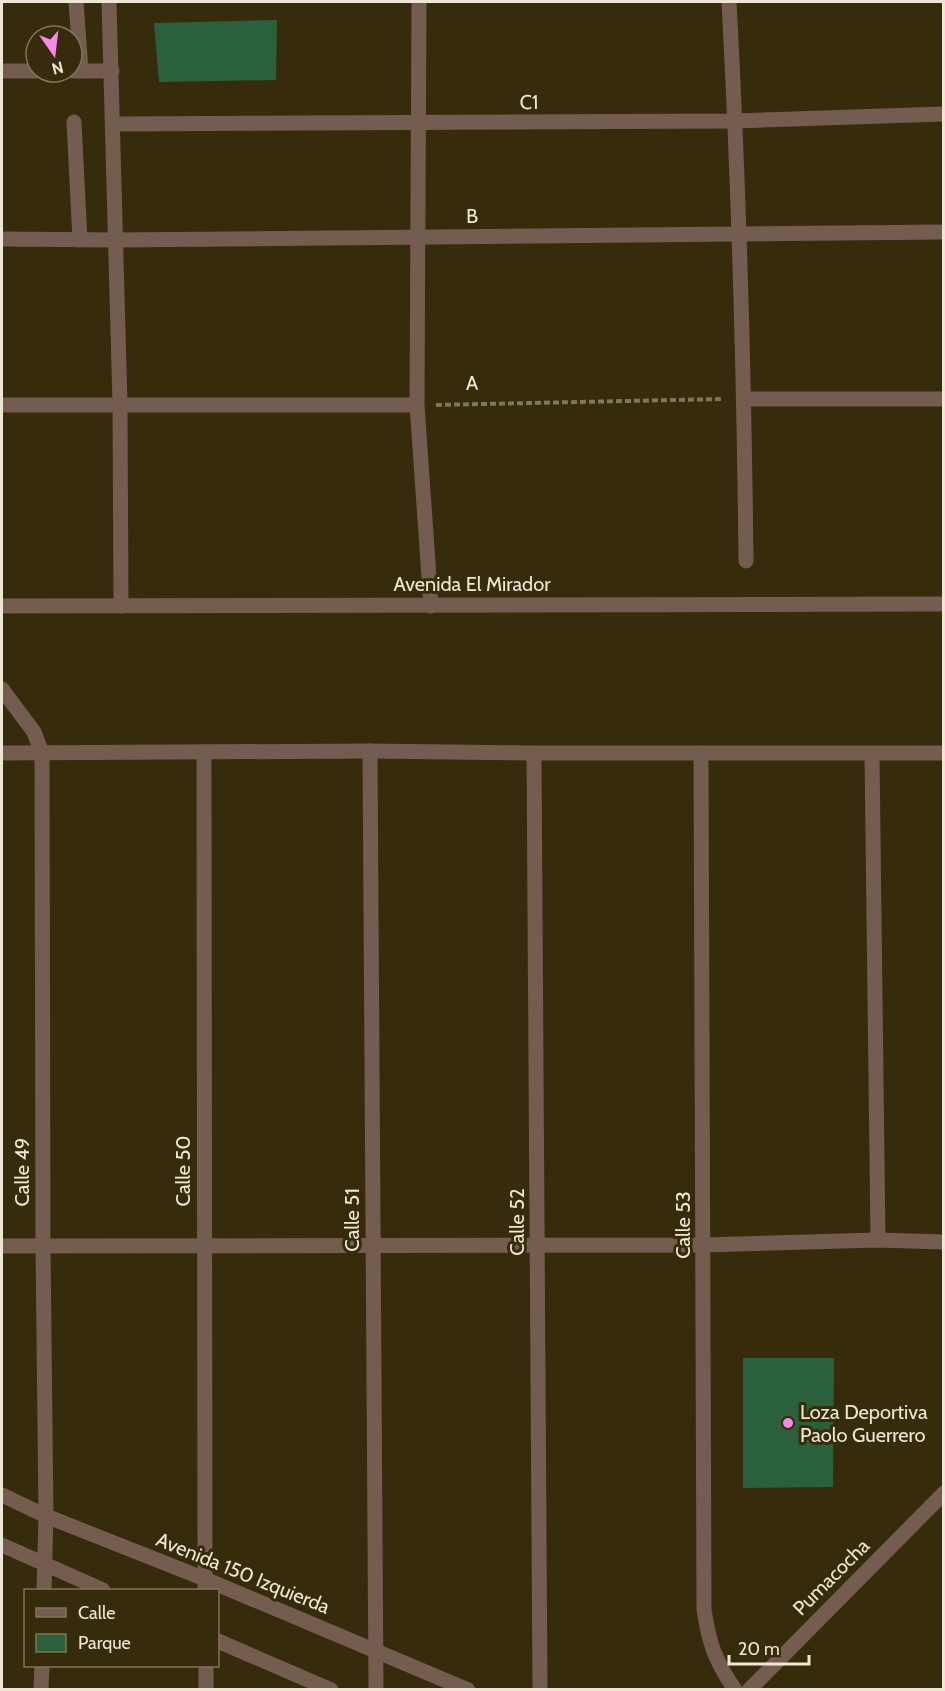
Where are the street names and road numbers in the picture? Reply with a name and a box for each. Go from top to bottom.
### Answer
street label: C1 [519,90,539,114]
street label: B [466,204,478,228]
street label: A [466,371,479,395]
street label: Avenida El Mirador [394,572,551,596]
street label: Calle 50 [171,1136,195,1206]
street label: Calle 49 [10,1138,34,1206]
street label: Calle 51 [340,1188,364,1252]
street label: Calle 52 [505,1188,529,1256]
street label: Calle 53 [671,1191,695,1259]
street label: Avenida 150 Izquierda [153,1527,334,1619]
street label: Pumacocha [788,1533,875,1620]

